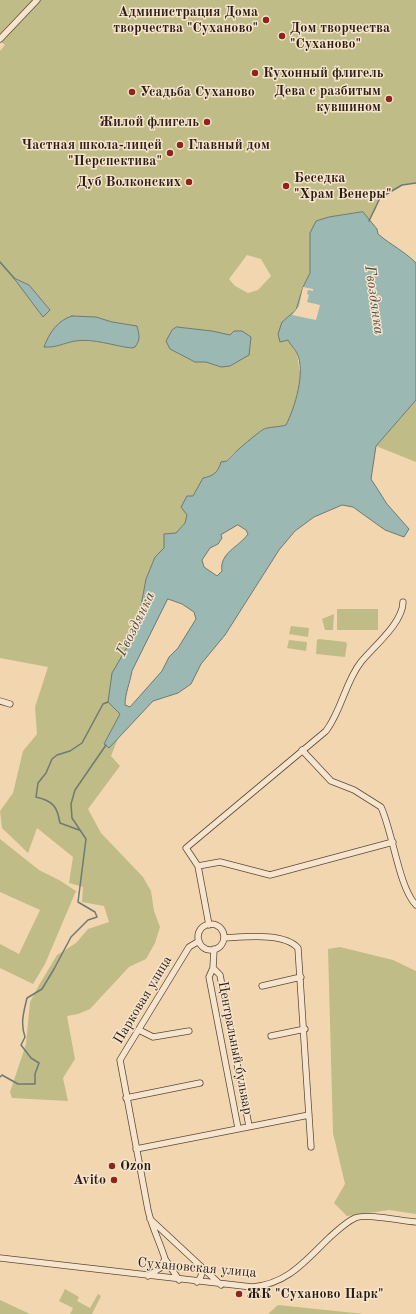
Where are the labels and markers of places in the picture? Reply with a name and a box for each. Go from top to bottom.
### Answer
place label: Администрация Дома творчества "Суханово" [113,4,258,36]
marker: Администрация Дома творчества "Суханово" [261,15,271,25]
place label: Дом творчества "Суханово" [290,20,390,52]
marker: Дом творчества "Суханово" [277,31,287,41]
place label: Кухонный флигель [263,65,384,81]
marker: Кухонный флигель [250,68,260,78]
place label: Дева с разбитым кувшином [274,83,381,116]
place label: Усадьба Суханово [140,84,255,100]
marker: Усадьба Суханово [127,87,137,97]
marker: Дева с разбитым кувшином [384,94,394,104]
place label: Жилой флигель [99,114,199,130]
marker: Жилой флигель [202,117,212,127]
place label: Частная школа-лицей "Перспектива" [21,137,162,170]
place label: Главный дом [188,137,270,153]
marker: Главный дом [175,140,185,150]
marker: Частная школа-лицей "Перспектива" [165,148,175,158]
place label: Беседка "Храм Венеры" [294,170,391,202]
place label: Дуб Волконских [77,174,181,190]
marker: Дуб Волконских [184,177,194,187]
marker: Беседка "Храм Венеры" [281,181,291,191]
place label: Ozon [120,1158,151,1174]
marker: Ozon [107,1161,117,1171]
place label: Avito [73,1172,106,1188]
marker: Avito [109,1175,119,1185]
place label: ЖК "Суханово Парк" [247,1286,383,1302]
marker: ЖК "Суханово Парк" [234,1289,244,1299]

